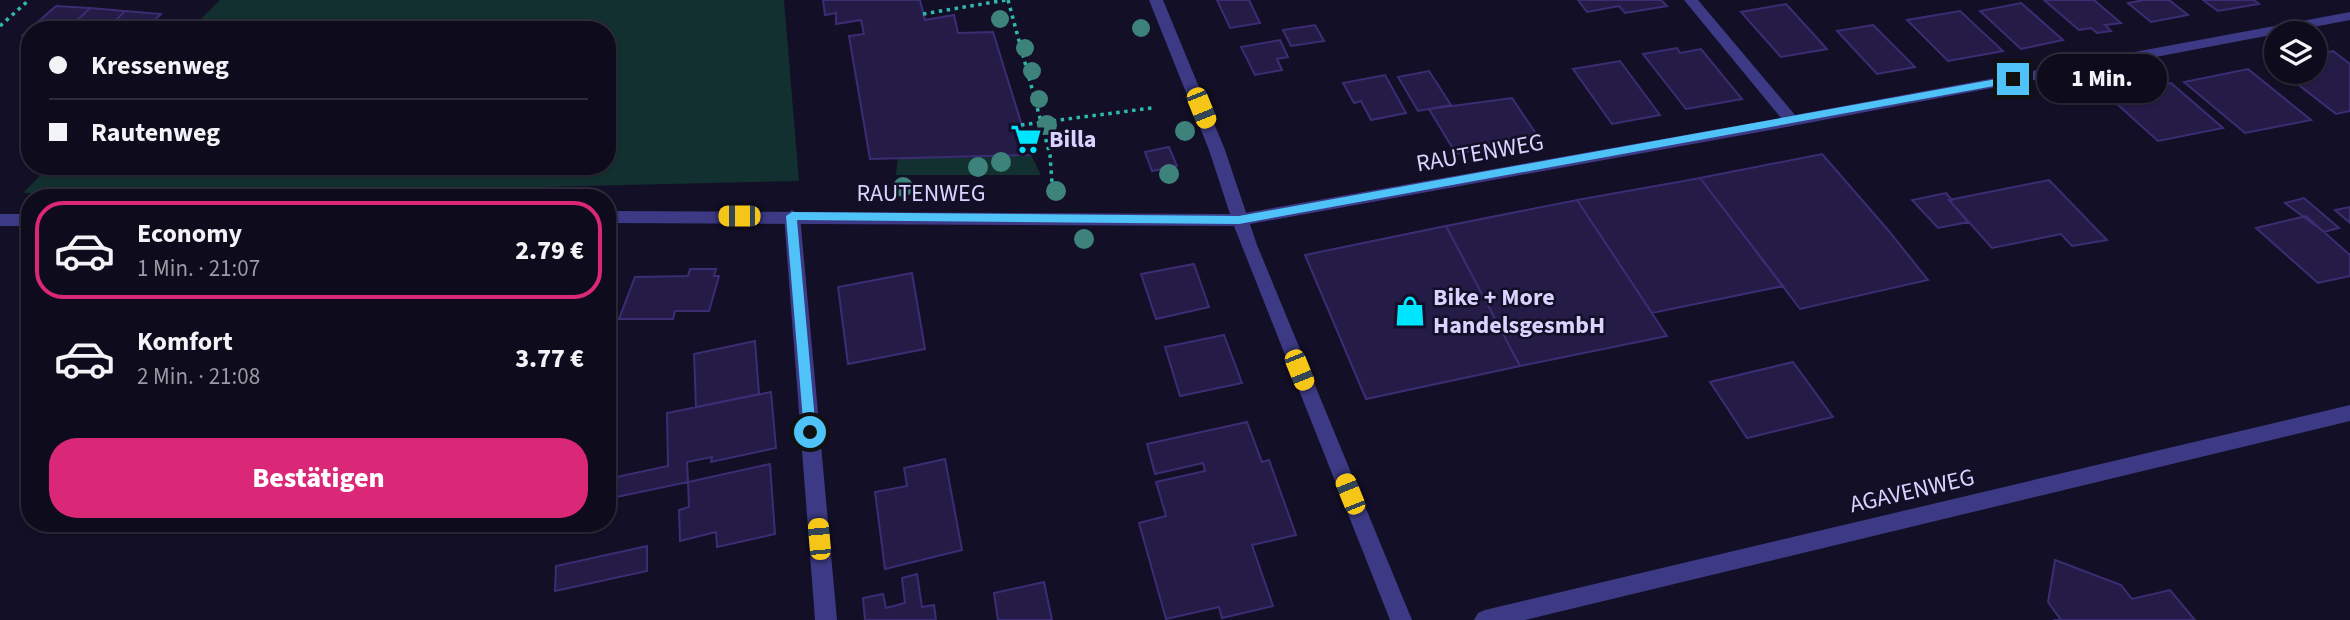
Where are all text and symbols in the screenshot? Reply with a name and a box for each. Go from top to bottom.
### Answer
map controls [2264,21,2327,84]
button: layers [2264,21,2327,84]
text: Kressenweg [91,47,229,84]
callout: 1 Min. [2038,55,2167,104]
text: 1 Min. [2071,62,2133,95]
route end [1997,63,2029,95]
car [1184,85,1219,131]
text: Rautenweg [91,114,220,151]
supermarket icon: Billa [1009,122,1043,156]
place label: Billa [1049,122,1097,157]
street label: RAUTENWEG [1413,125,1547,181]
street label: RAUTENWEG [856,176,986,211]
car [719,206,761,227]
text: Economy [137,215,242,252]
icon: car [53,219,116,282]
text: 2.79 € [515,232,584,269]
text: 1 Min. · 21:07 [137,252,260,285]
place label: Bike + More HandelsgesmbH [1433,280,1605,343]
shop icon: Bike + More HandelsgesmbH [1393,294,1427,328]
text: Komfort [137,323,233,360]
icon: car [53,327,116,390]
text: 3.77 € [515,340,584,377]
car [1282,347,1317,393]
text: 2 Min. · 21:08 [137,360,260,393]
route start [794,416,826,448]
button: Bestätigen [49,438,588,518]
street label: AGAVENWEG [1846,460,1978,522]
car [1333,471,1368,517]
car [807,517,832,561]

